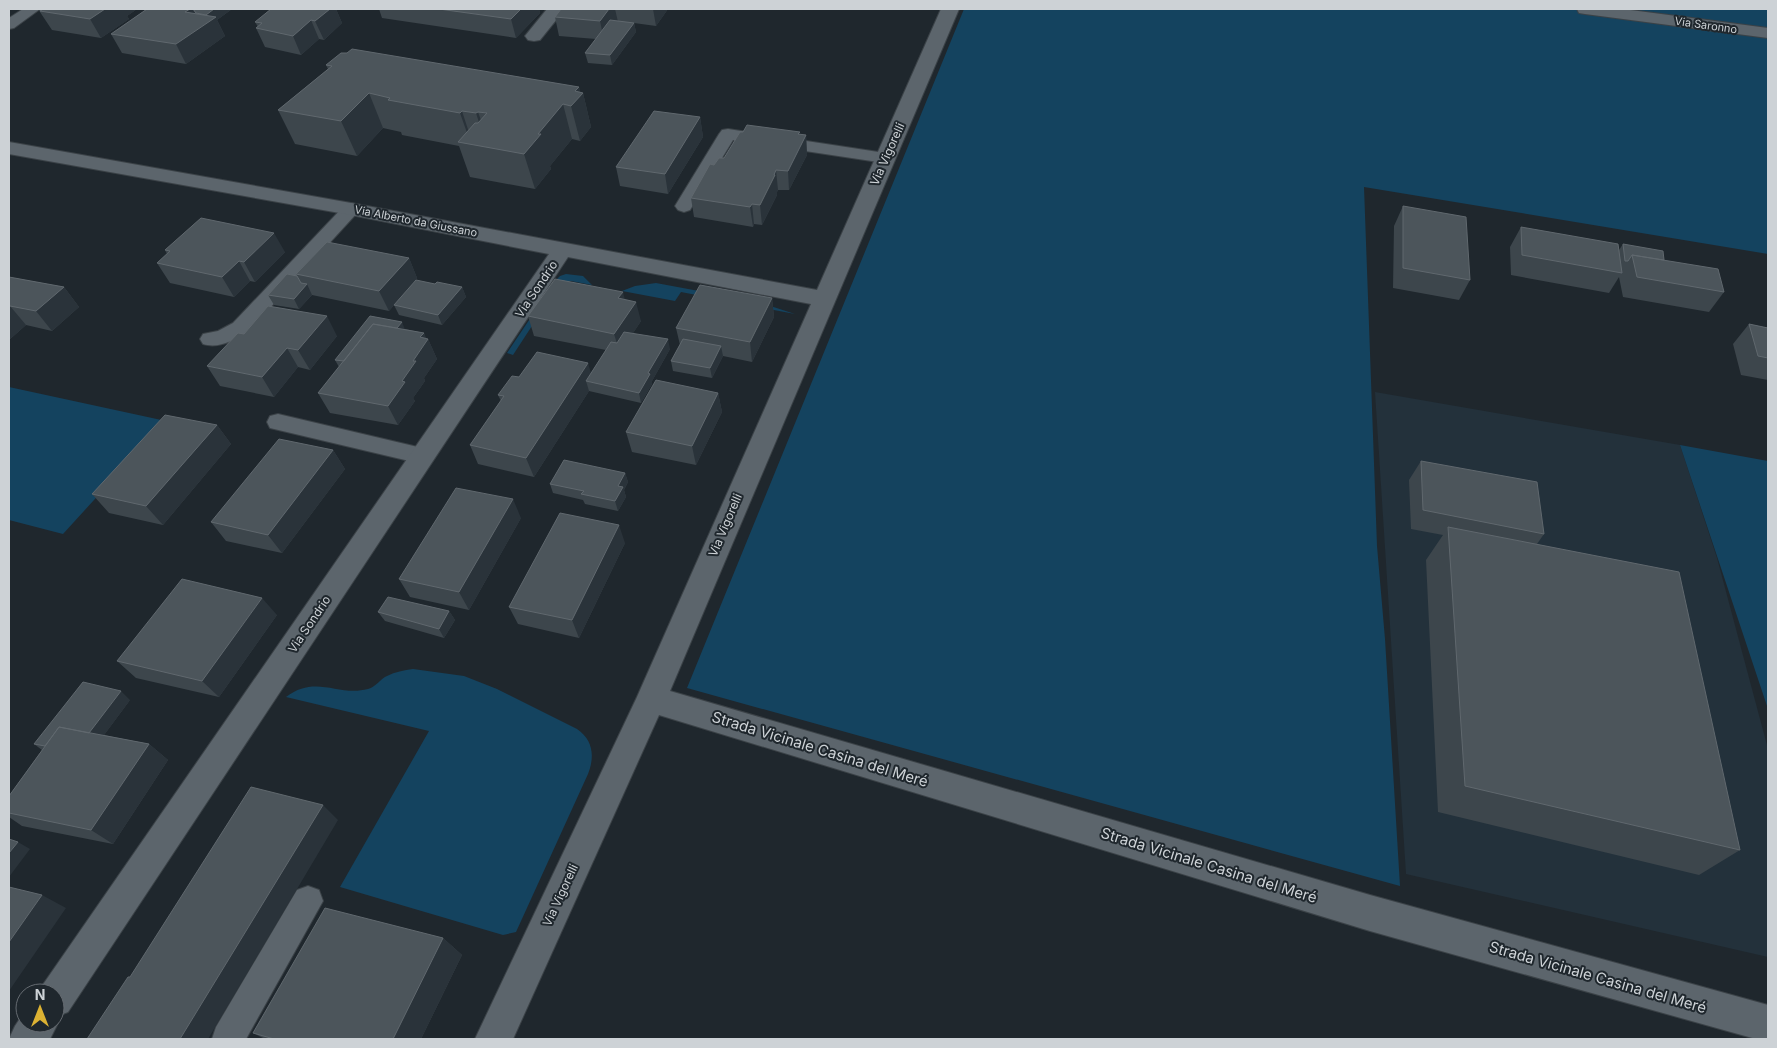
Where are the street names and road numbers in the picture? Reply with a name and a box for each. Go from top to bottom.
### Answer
street label: Via Saronno [1674,14,1739,36]
street label: Via Vigorelli [867,120,908,188]
street label: Via Alberto da Giussano [353,202,479,240]
street label: Via Sondrio [511,258,561,320]
street label: Via Vigorelli [705,491,745,559]
street label: Via Sondrio [284,593,334,655]
street label: Strada Vicinale Casina del Meré [710,707,930,791]
street label: Strada Vicinale Casina del Meré [1099,823,1319,907]
street label: Via Vigorelli [539,861,581,929]
street label: Strada Vicinale Casina del Meré [1487,937,1709,1017]

